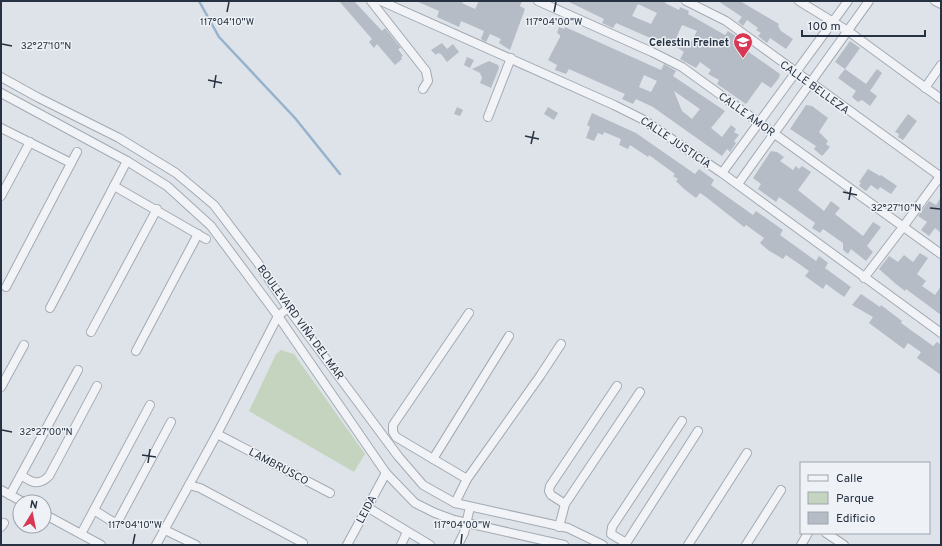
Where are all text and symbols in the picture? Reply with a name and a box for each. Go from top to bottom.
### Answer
scale bar [802,12,925,38]
text: 117°04'10"W [200,16,254,29]
text: 117°04'00"W [526,16,582,29]
text: 100 m [808,19,841,35]
school or university icon: Celestin Freinet [732,31,754,59]
place label: Celestin Freinet [649,36,729,50]
text: 32°27'10"N [21,40,71,53]
street label: CALLE BELLEZA [777,58,852,118]
street label: CALLE AMOR [715,90,777,140]
street label: CALLE JUSTICIA [637,114,714,172]
text: 32°27'10"N [871,202,921,215]
street label: BOULEVARD VIÑA DEL MAR [254,262,347,383]
text: 32°27'00"N [19,426,73,439]
street label: LAMBRUSCO [246,445,311,489]
legend [800,462,930,534]
text: Calle [836,471,863,487]
text: Parque [836,491,874,507]
street label: LEIDA [354,493,380,526]
north arrow [12,494,52,534]
text: N [28,498,39,513]
text: Edificio [836,511,876,527]
text: 117°04'10"W [108,519,162,532]
text: 117°04'00"W [434,519,490,532]

